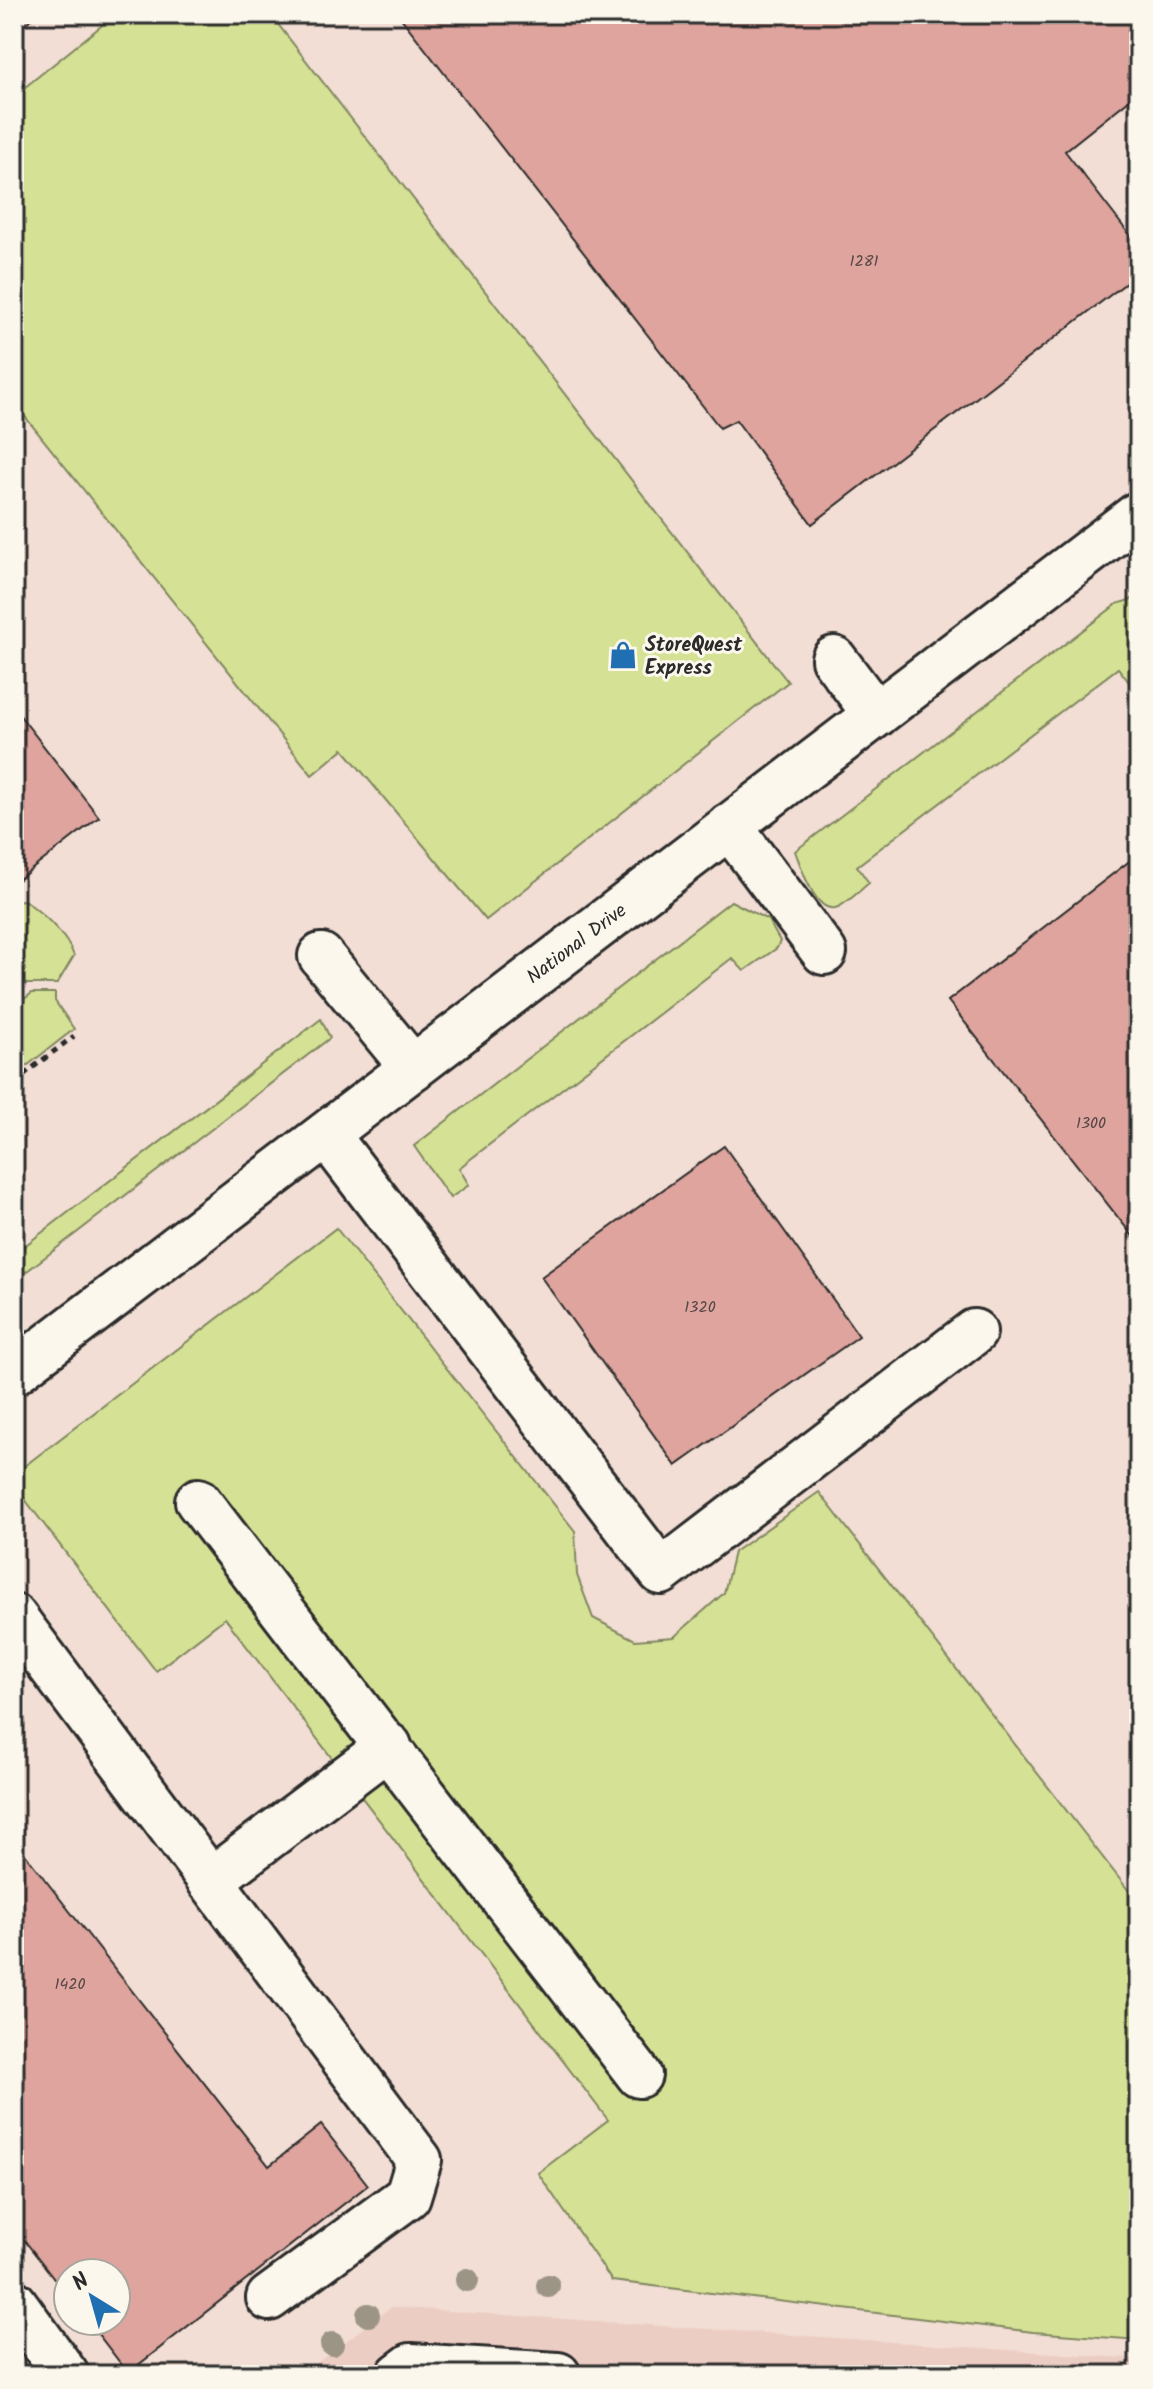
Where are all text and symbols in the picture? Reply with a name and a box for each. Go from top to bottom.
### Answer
house number: 1281 [850,249,878,274]
place label: StoreQuest Express [645,630,743,685]
shop icon: StoreQuest Express [608,640,638,670]
street label: National Drive [520,896,634,993]
house number: 1300 [1076,1111,1106,1136]
house number: 1320 [684,1295,716,1320]
house number: 1420 [54,1972,86,1997]
north arrow [52,2257,132,2337]
text: N [65,2265,98,2301]

